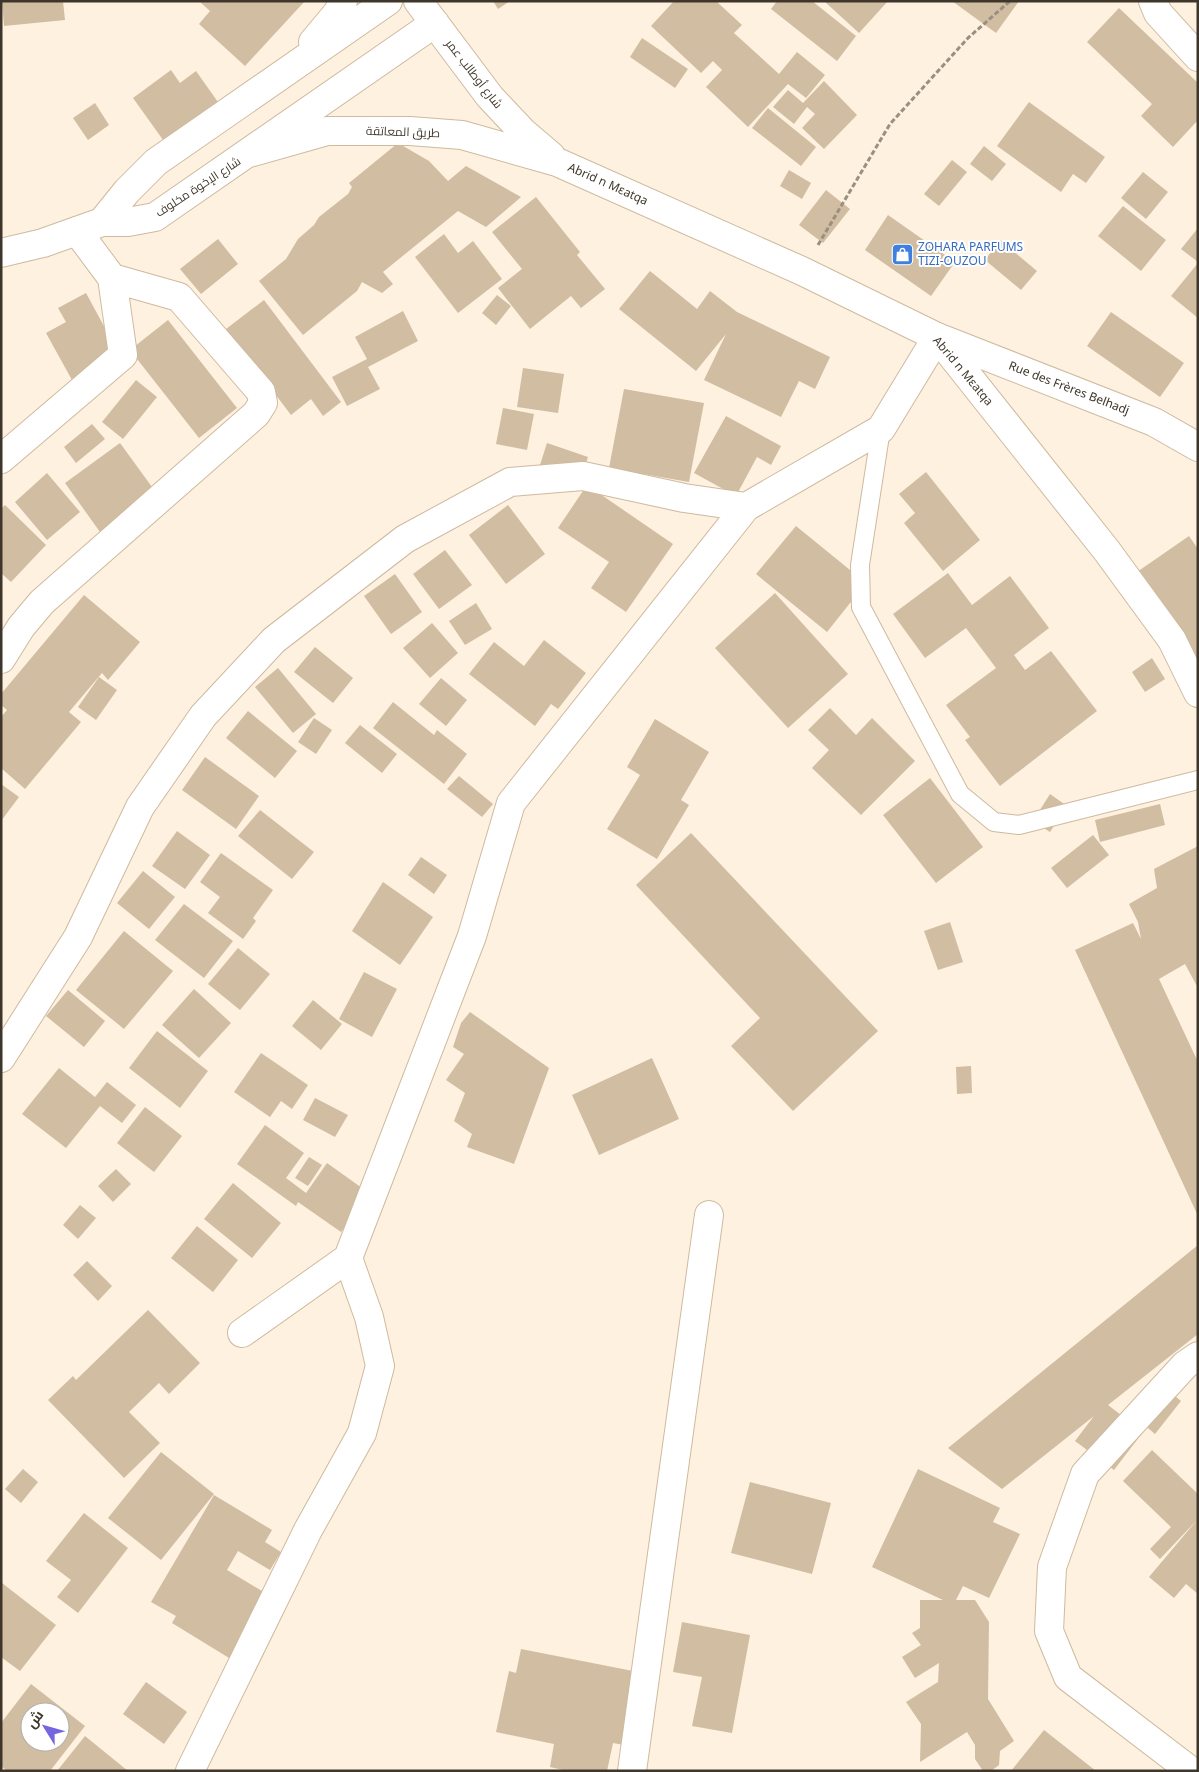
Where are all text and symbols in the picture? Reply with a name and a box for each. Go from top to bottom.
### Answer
street label: شارع أوطالب عمر [441,35,507,112]
street label: طريق المعاتقة [366,122,440,141]
street label: شارع الإخوة مخلوف [152,152,244,221]
street label: Abrid n Mɛatqa [565,158,651,209]
place label: ZOHARA PARFUMS TIZI-OUZOU [918,238,1024,269]
shop icon: ZOHARA PARFUMS TIZI-OUZOU [890,242,914,266]
street label: Abrid n Mɛatqa [929,332,998,409]
street label: Rue des Frères Belhadj [1006,357,1132,418]
north arrow [20,1702,70,1752]
text: ش [21,1706,47,1732]

